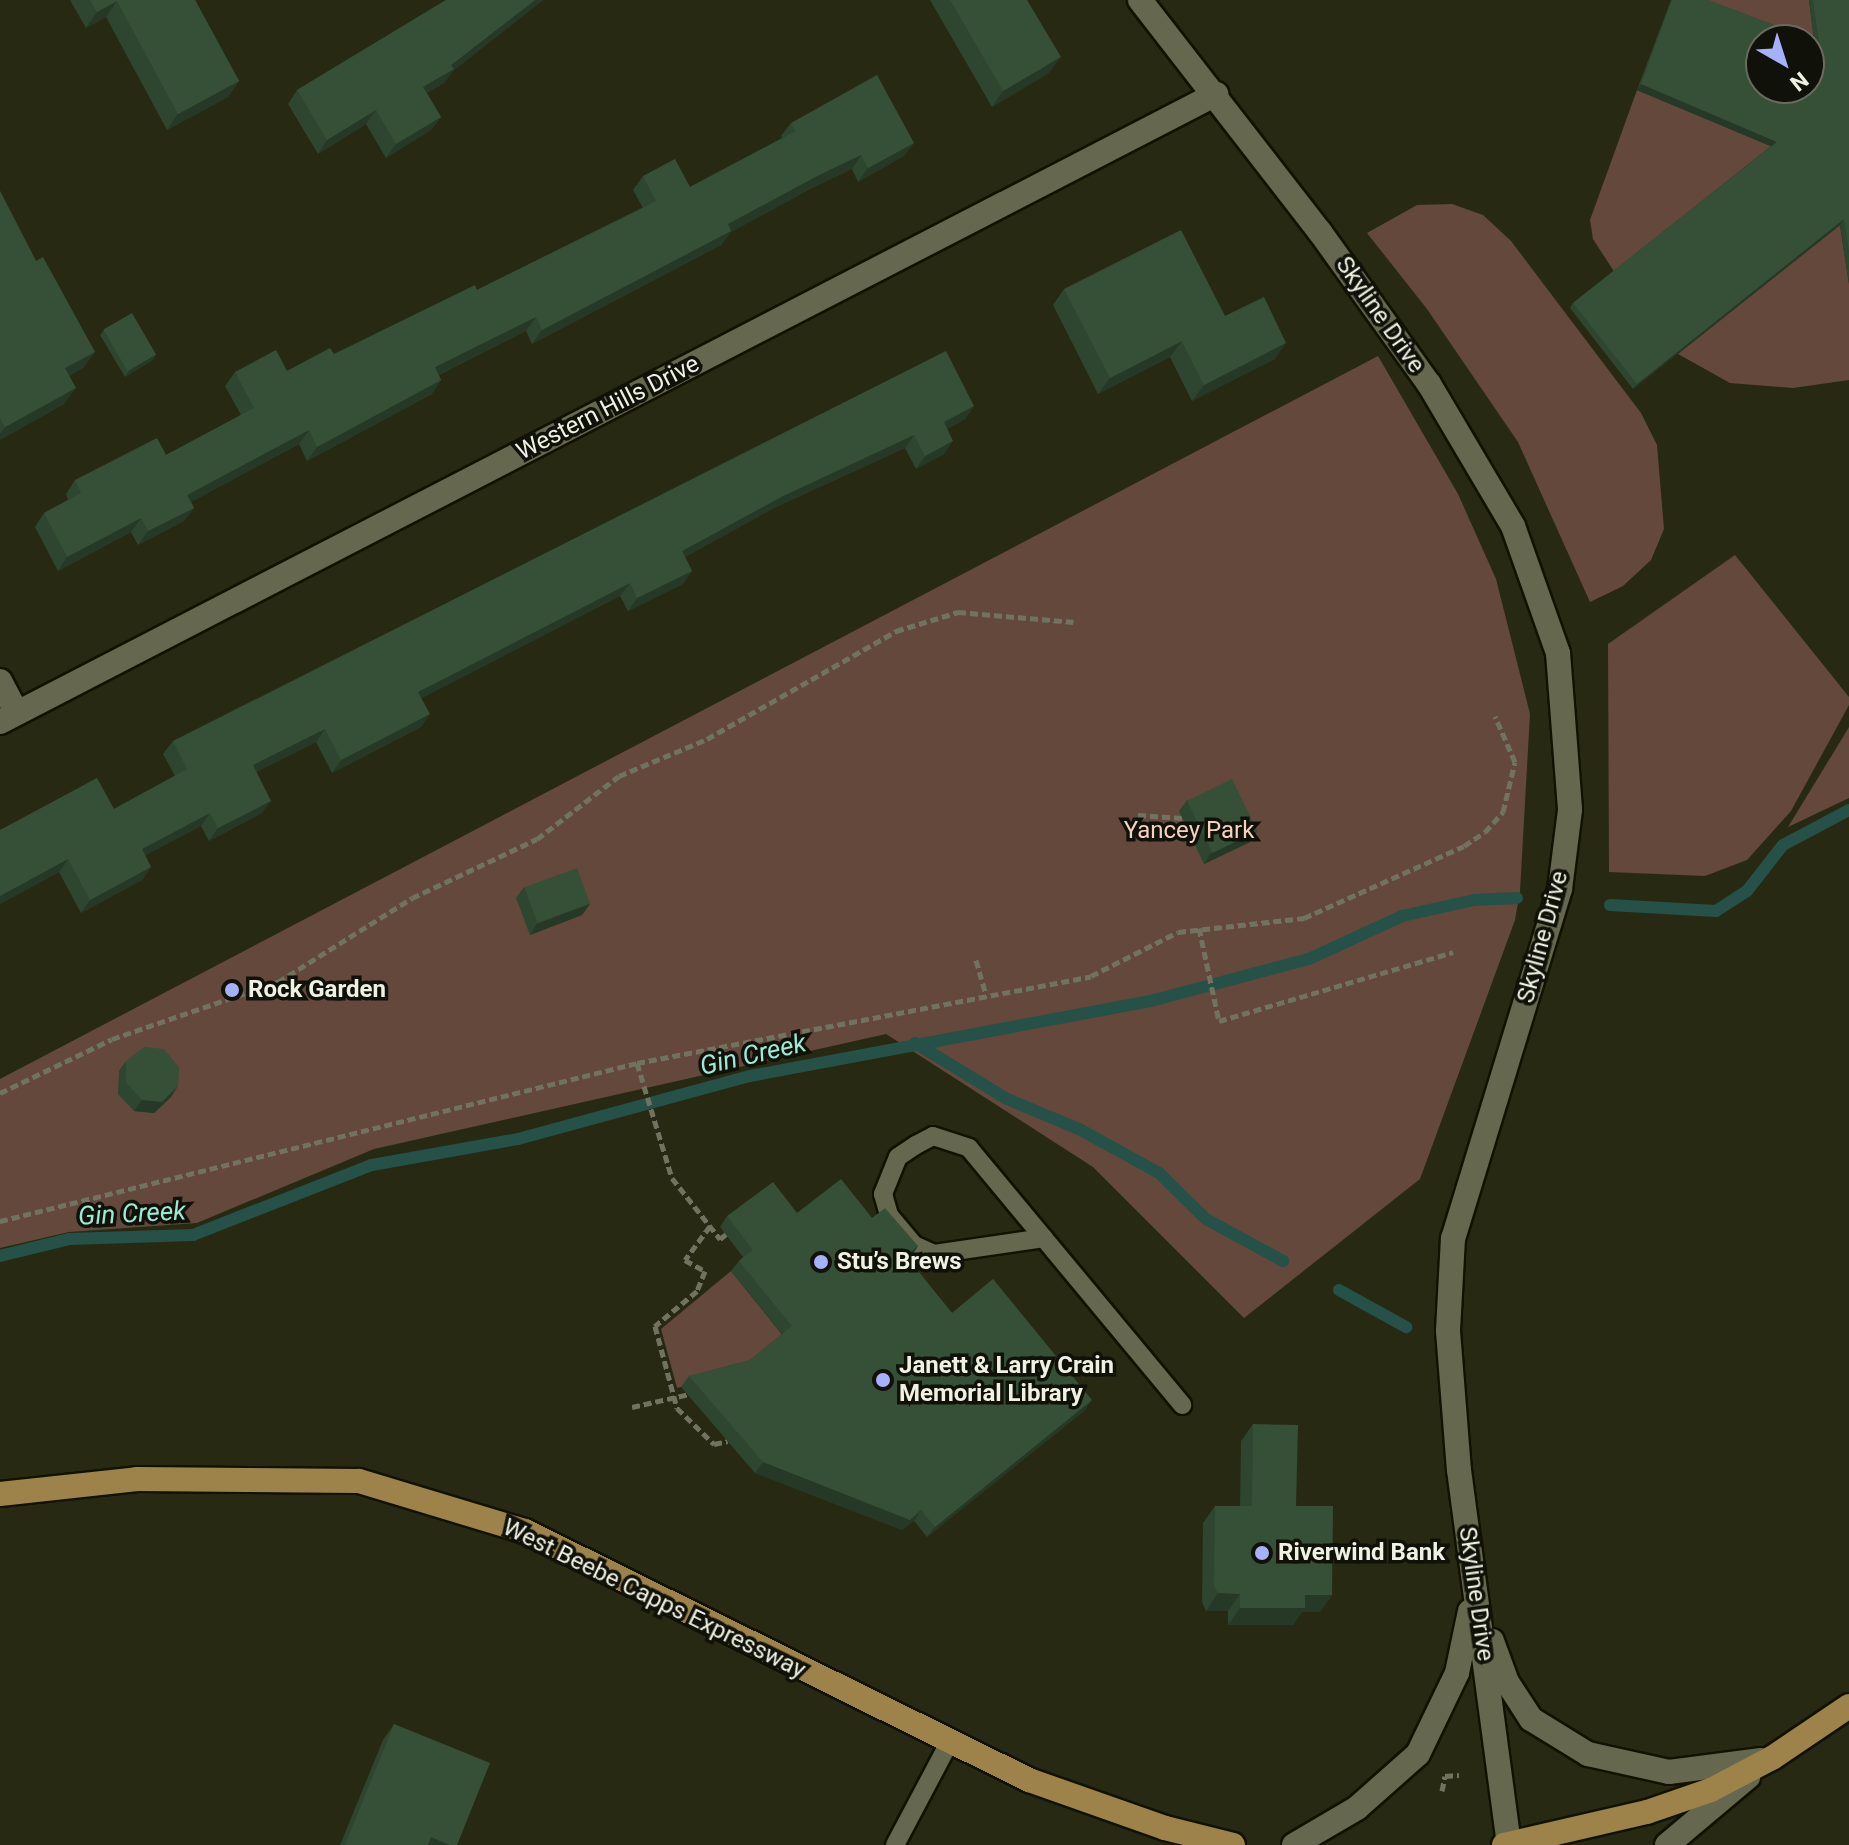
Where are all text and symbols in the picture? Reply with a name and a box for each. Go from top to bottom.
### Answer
north arrow [1745,24,1825,104]
text: N [1785,67,1813,96]
street label: Skyline Drive [1329,251,1431,379]
street label: Western Hills Drive [512,350,704,466]
park label: Yancey Park [1124,817,1254,845]
street label: Skyline Drive [1512,868,1574,1006]
place label: Rock Garden [248,976,386,1004]
marker: Rock Garden [223,981,241,999]
water label: Gin Creek [697,1028,809,1082]
water label: Gin Creek [77,1196,187,1232]
place label: Stu’s Brews [837,1248,962,1276]
marker: Stu’s Brews [812,1253,830,1271]
place label: Janett & Larry Crain Memorial Library [899,1352,1114,1408]
marker: Janett & Larry Crain Memorial Library [874,1371,892,1389]
street label: West Beebe Capps Expressway [498,1513,810,1685]
street label: Skyline Drive [1452,1525,1500,1663]
place label: Riverwind Bank [1278,1539,1445,1567]
marker: Riverwind Bank [1253,1544,1271,1562]

